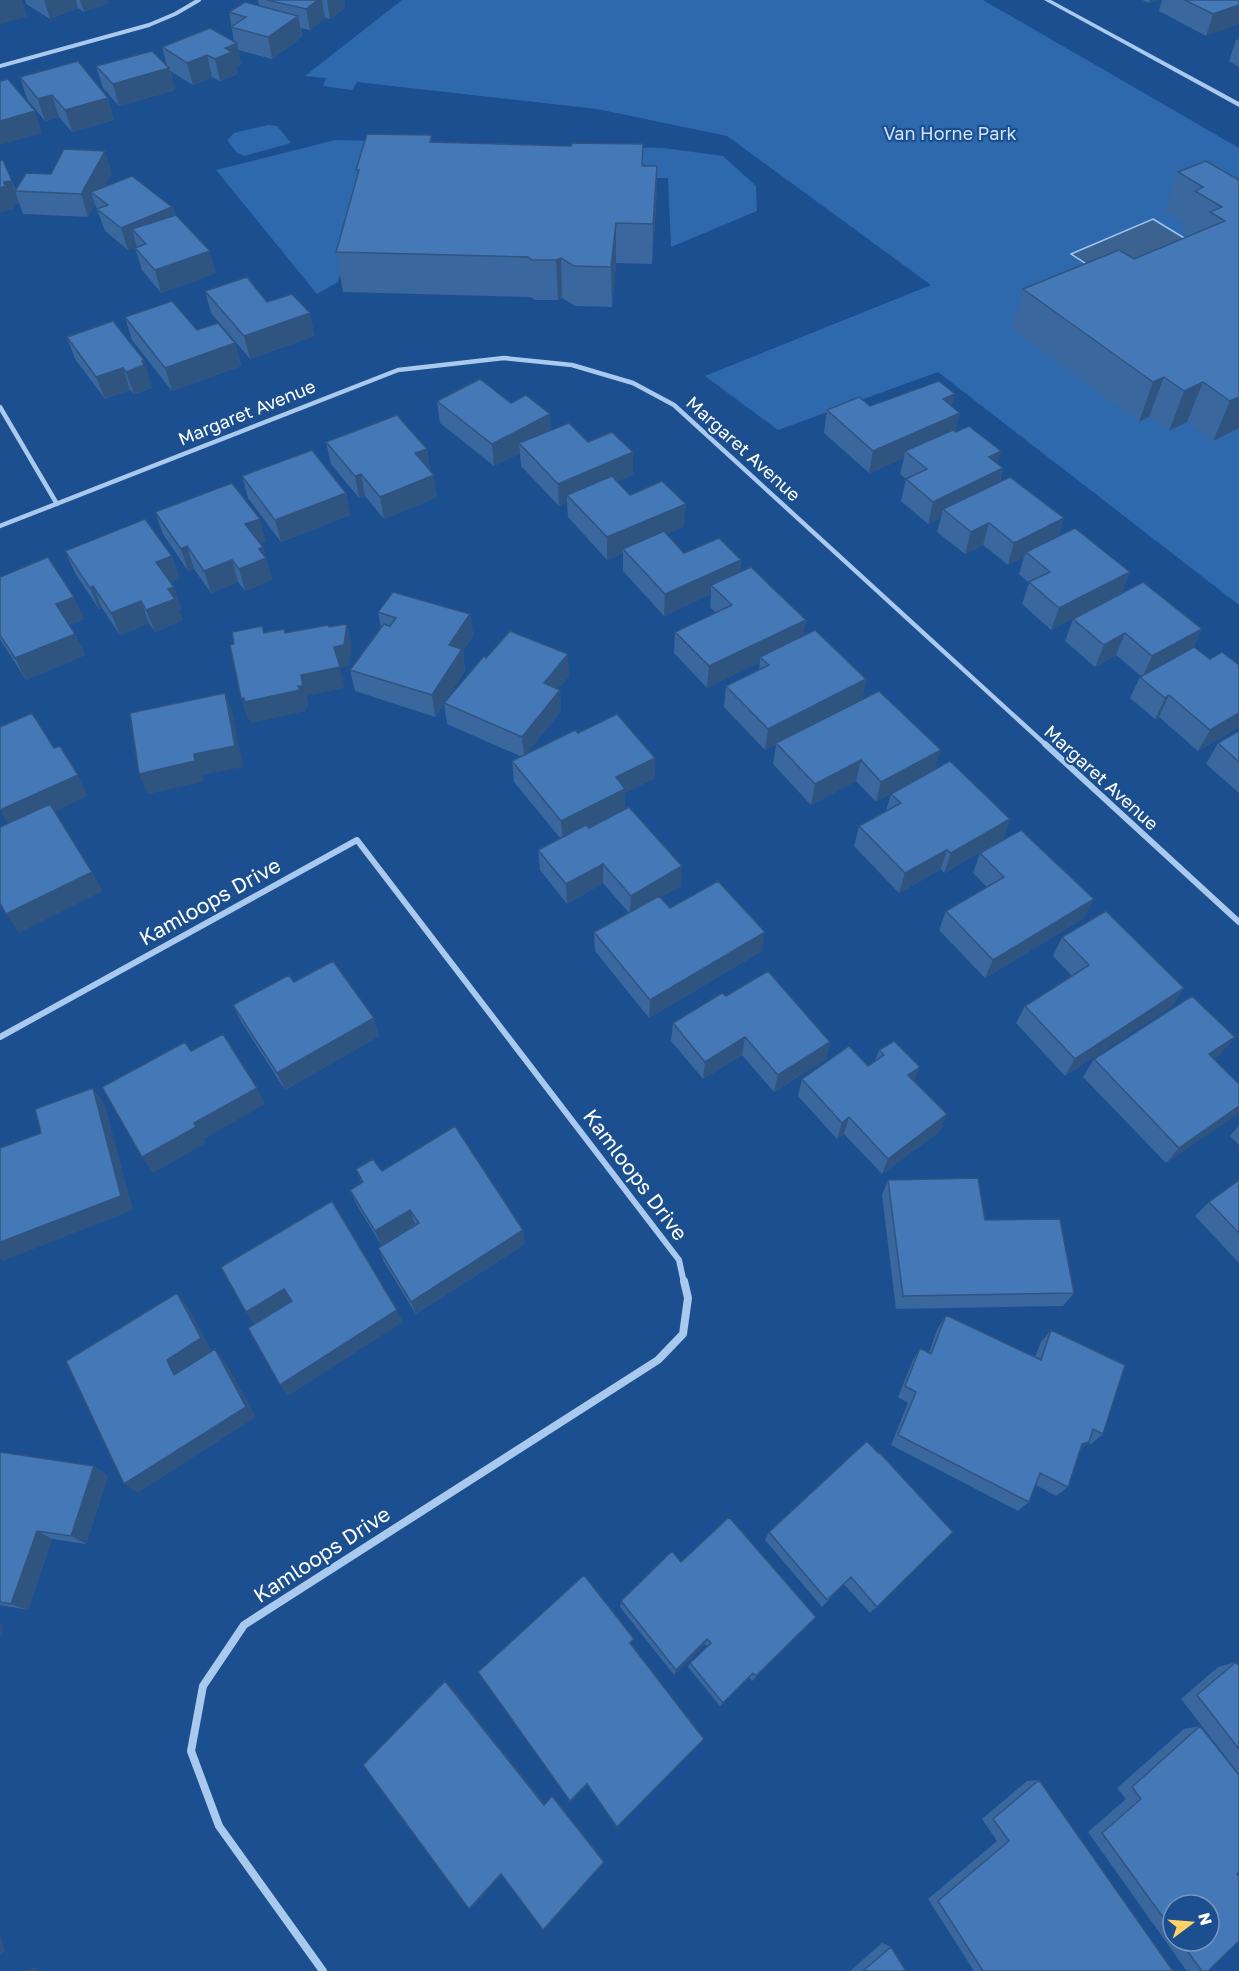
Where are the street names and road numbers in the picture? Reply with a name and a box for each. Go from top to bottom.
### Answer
street label: Margaret Avenue [175,374,319,450]
street label: Margaret Avenue [682,391,805,505]
street label: Margaret Avenue [1040,720,1163,834]
street label: Kamloops Drive [134,852,285,951]
street label: Kamloops Drive [578,1104,694,1245]
street label: Kamloops Drive [248,1500,395,1608]

